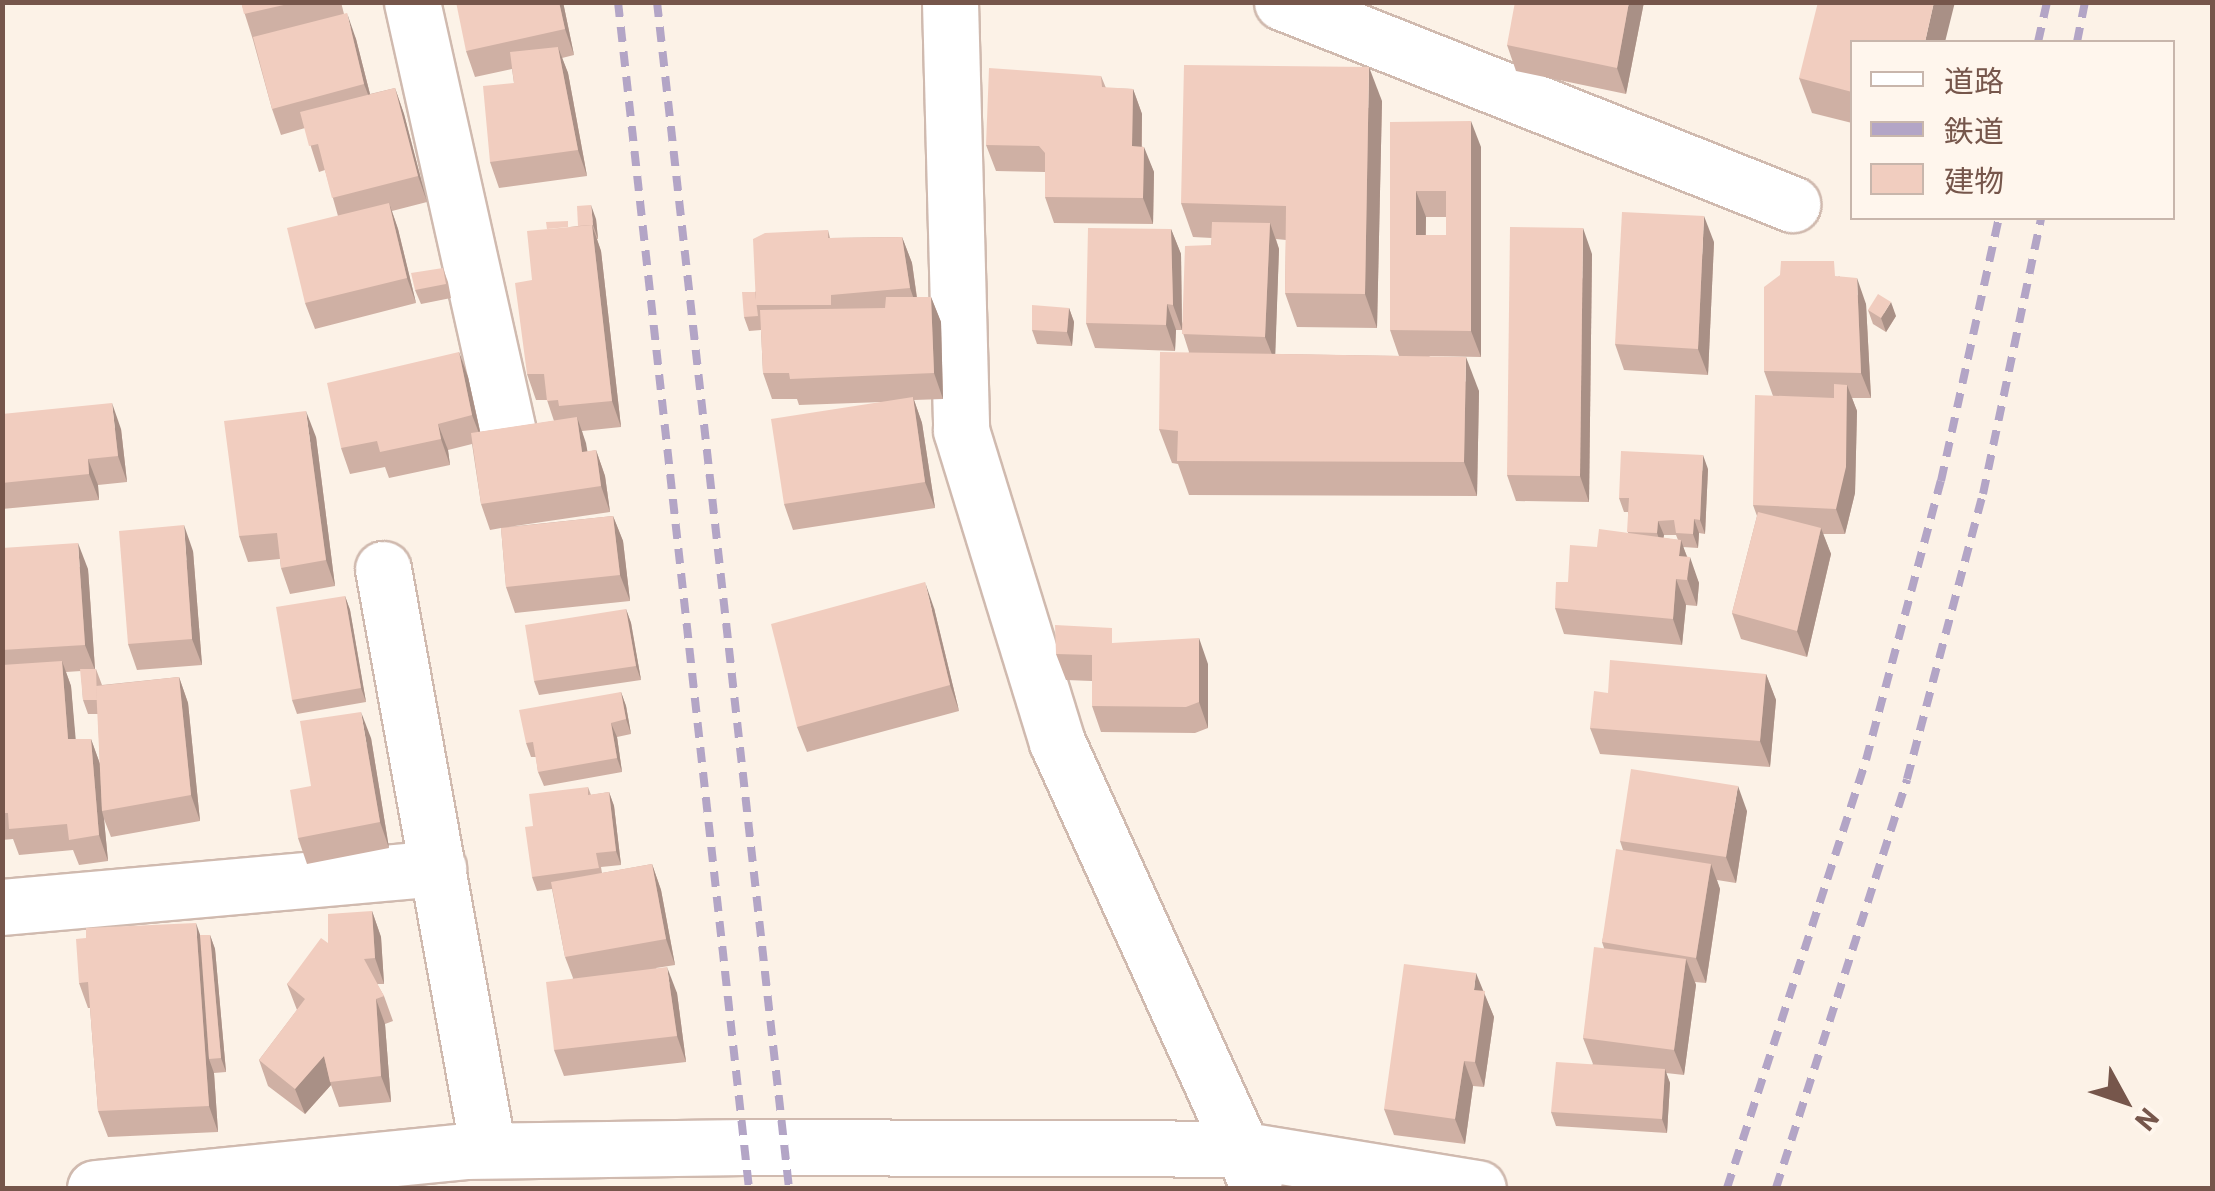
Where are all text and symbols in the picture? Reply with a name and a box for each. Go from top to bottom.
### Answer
legend [1850,40,2175,220]
text: 道路 [1944,62,2004,98]
text: 鉄道 [1944,112,2004,148]
text: 建物 [1944,162,2004,198]
north arrow [2075,1051,2175,1151]
text: N [2129,1102,2167,1138]

